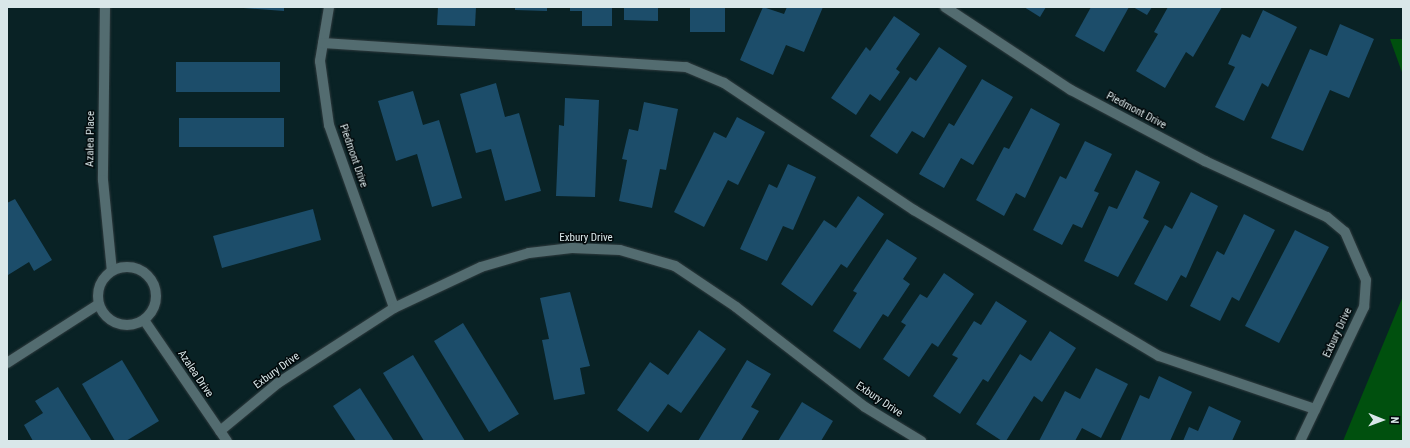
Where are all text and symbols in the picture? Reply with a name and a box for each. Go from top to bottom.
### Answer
street label: Piedmont Drive [1104,90,1168,132]
street label: Azalea Place [84,111,98,167]
street label: Piedmont Drive [336,123,370,189]
street label: Exbury Drive [559,231,613,245]
street label: Exbury Drive [1321,306,1355,360]
street label: Azalea Drive [174,348,216,400]
street label: Exbury Drive [251,350,303,392]
street label: Exbury Drive [853,380,905,420]
north arrow [1362,400,1402,440]
text: N [1388,417,1401,424]

